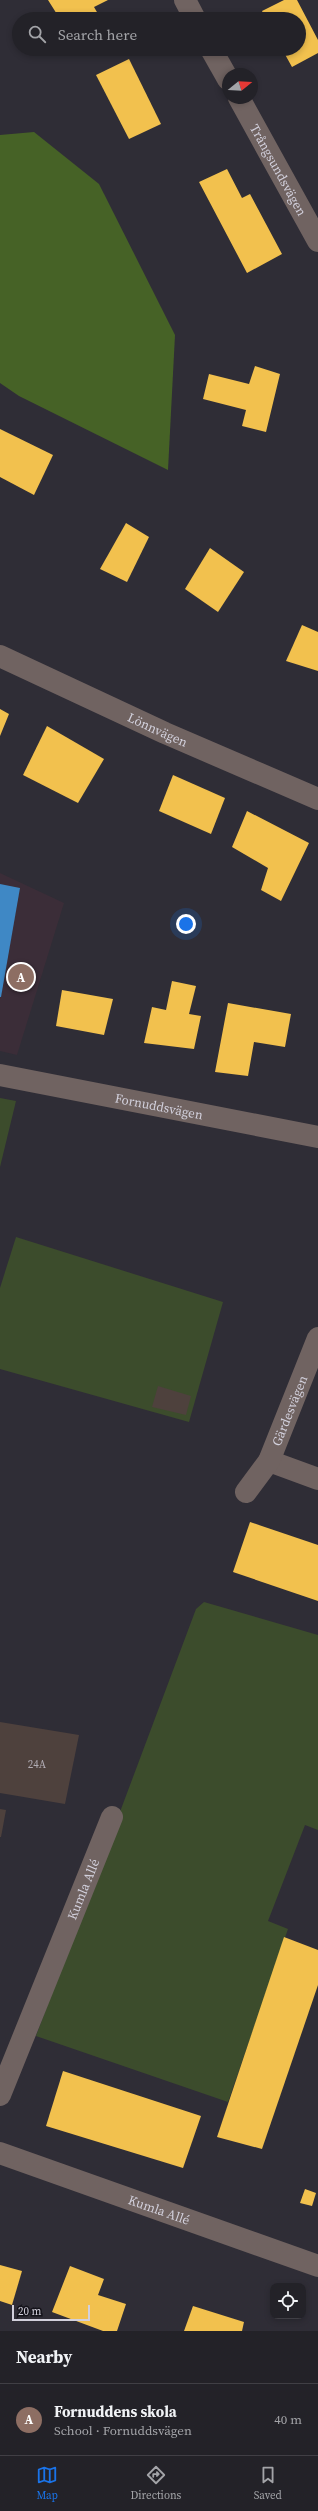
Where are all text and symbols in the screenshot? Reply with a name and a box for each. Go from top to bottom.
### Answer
search box [12,12,306,56]
icon: search [26,23,48,45]
text: Search here [58,24,137,45]
north arrow [222,68,258,104]
street label: Trångsundsvägen [247,121,311,219]
street label: Lönnvägen [125,708,191,750]
your location [176,914,196,934]
pin: A [8,962,34,992]
street label: Fornuddsvägen [114,1089,205,1123]
street label: Gärdesvägen [267,1373,311,1448]
house number: 24A [28,1757,47,1772]
street label: Kumla Allé [63,1856,103,1922]
street label: Kumla Allé [126,2191,193,2228]
map controls [270,2283,306,2319]
button: locate [270,2283,306,2319]
scale bar [12,2303,90,2322]
text: 20 m [18,2304,41,2319]
text: Nearby [16,2345,72,2369]
text: Fornuddens skola [54,2401,177,2422]
text: A [25,2411,33,2428]
text: 40 m [274,2411,302,2428]
text: School · Fornuddsvägen [54,2422,192,2439]
tab: Map [36,2464,58,2503]
tab: Directions [130,2464,181,2503]
tab: Saved [254,2464,282,2503]

